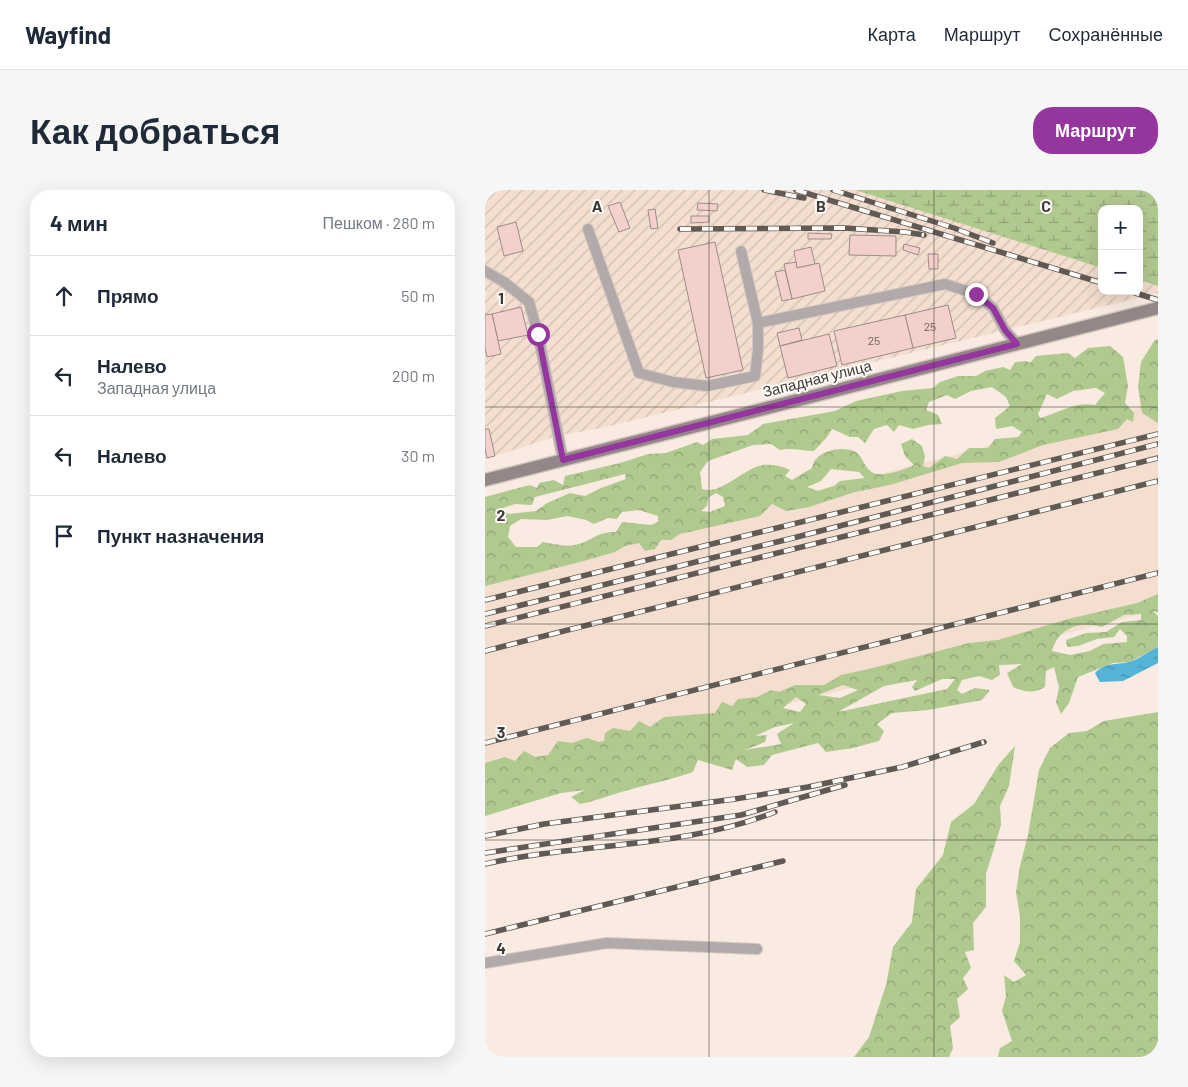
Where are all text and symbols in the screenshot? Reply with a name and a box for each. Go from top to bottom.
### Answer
text: Wayfind [25,20,111,49]
text: Карта [868,23,916,45]
text: Маршрут [944,23,1020,45]
text: Сохранённые [1048,23,1163,45]
button: Маршрут [1033,107,1158,154]
text: Как добраться [30,109,280,151]
text: A [592,196,603,215]
text: B [816,196,826,215]
text: C [1041,196,1051,215]
map controls [1098,205,1143,295]
button: + [1098,205,1143,250]
text: 4 мин [50,210,108,235]
text: Пешком · 280 m [323,213,435,232]
button: − [1098,250,1143,295]
icon: ahead [50,282,78,310]
route end [965,283,988,306]
text: Прямо [97,284,159,307]
text: 50 m [401,286,435,305]
text: 1 [498,288,504,307]
house number: 25 [924,319,936,333]
route start [527,323,550,346]
house number: 25 [868,333,880,347]
text: Налево [97,354,167,377]
street label: Западная улица [761,356,874,400]
icon: left [50,362,78,390]
text: 200 m [392,366,435,385]
text: Западная улица [97,378,216,397]
icon: left [50,442,78,470]
text: Налево [97,444,167,467]
text: 30 m [401,446,435,465]
text: 2 [497,505,506,524]
icon: arrive [50,522,78,550]
text: Пункт назначения [97,524,264,547]
text: 3 [497,722,505,741]
text: 4 [496,938,506,957]

